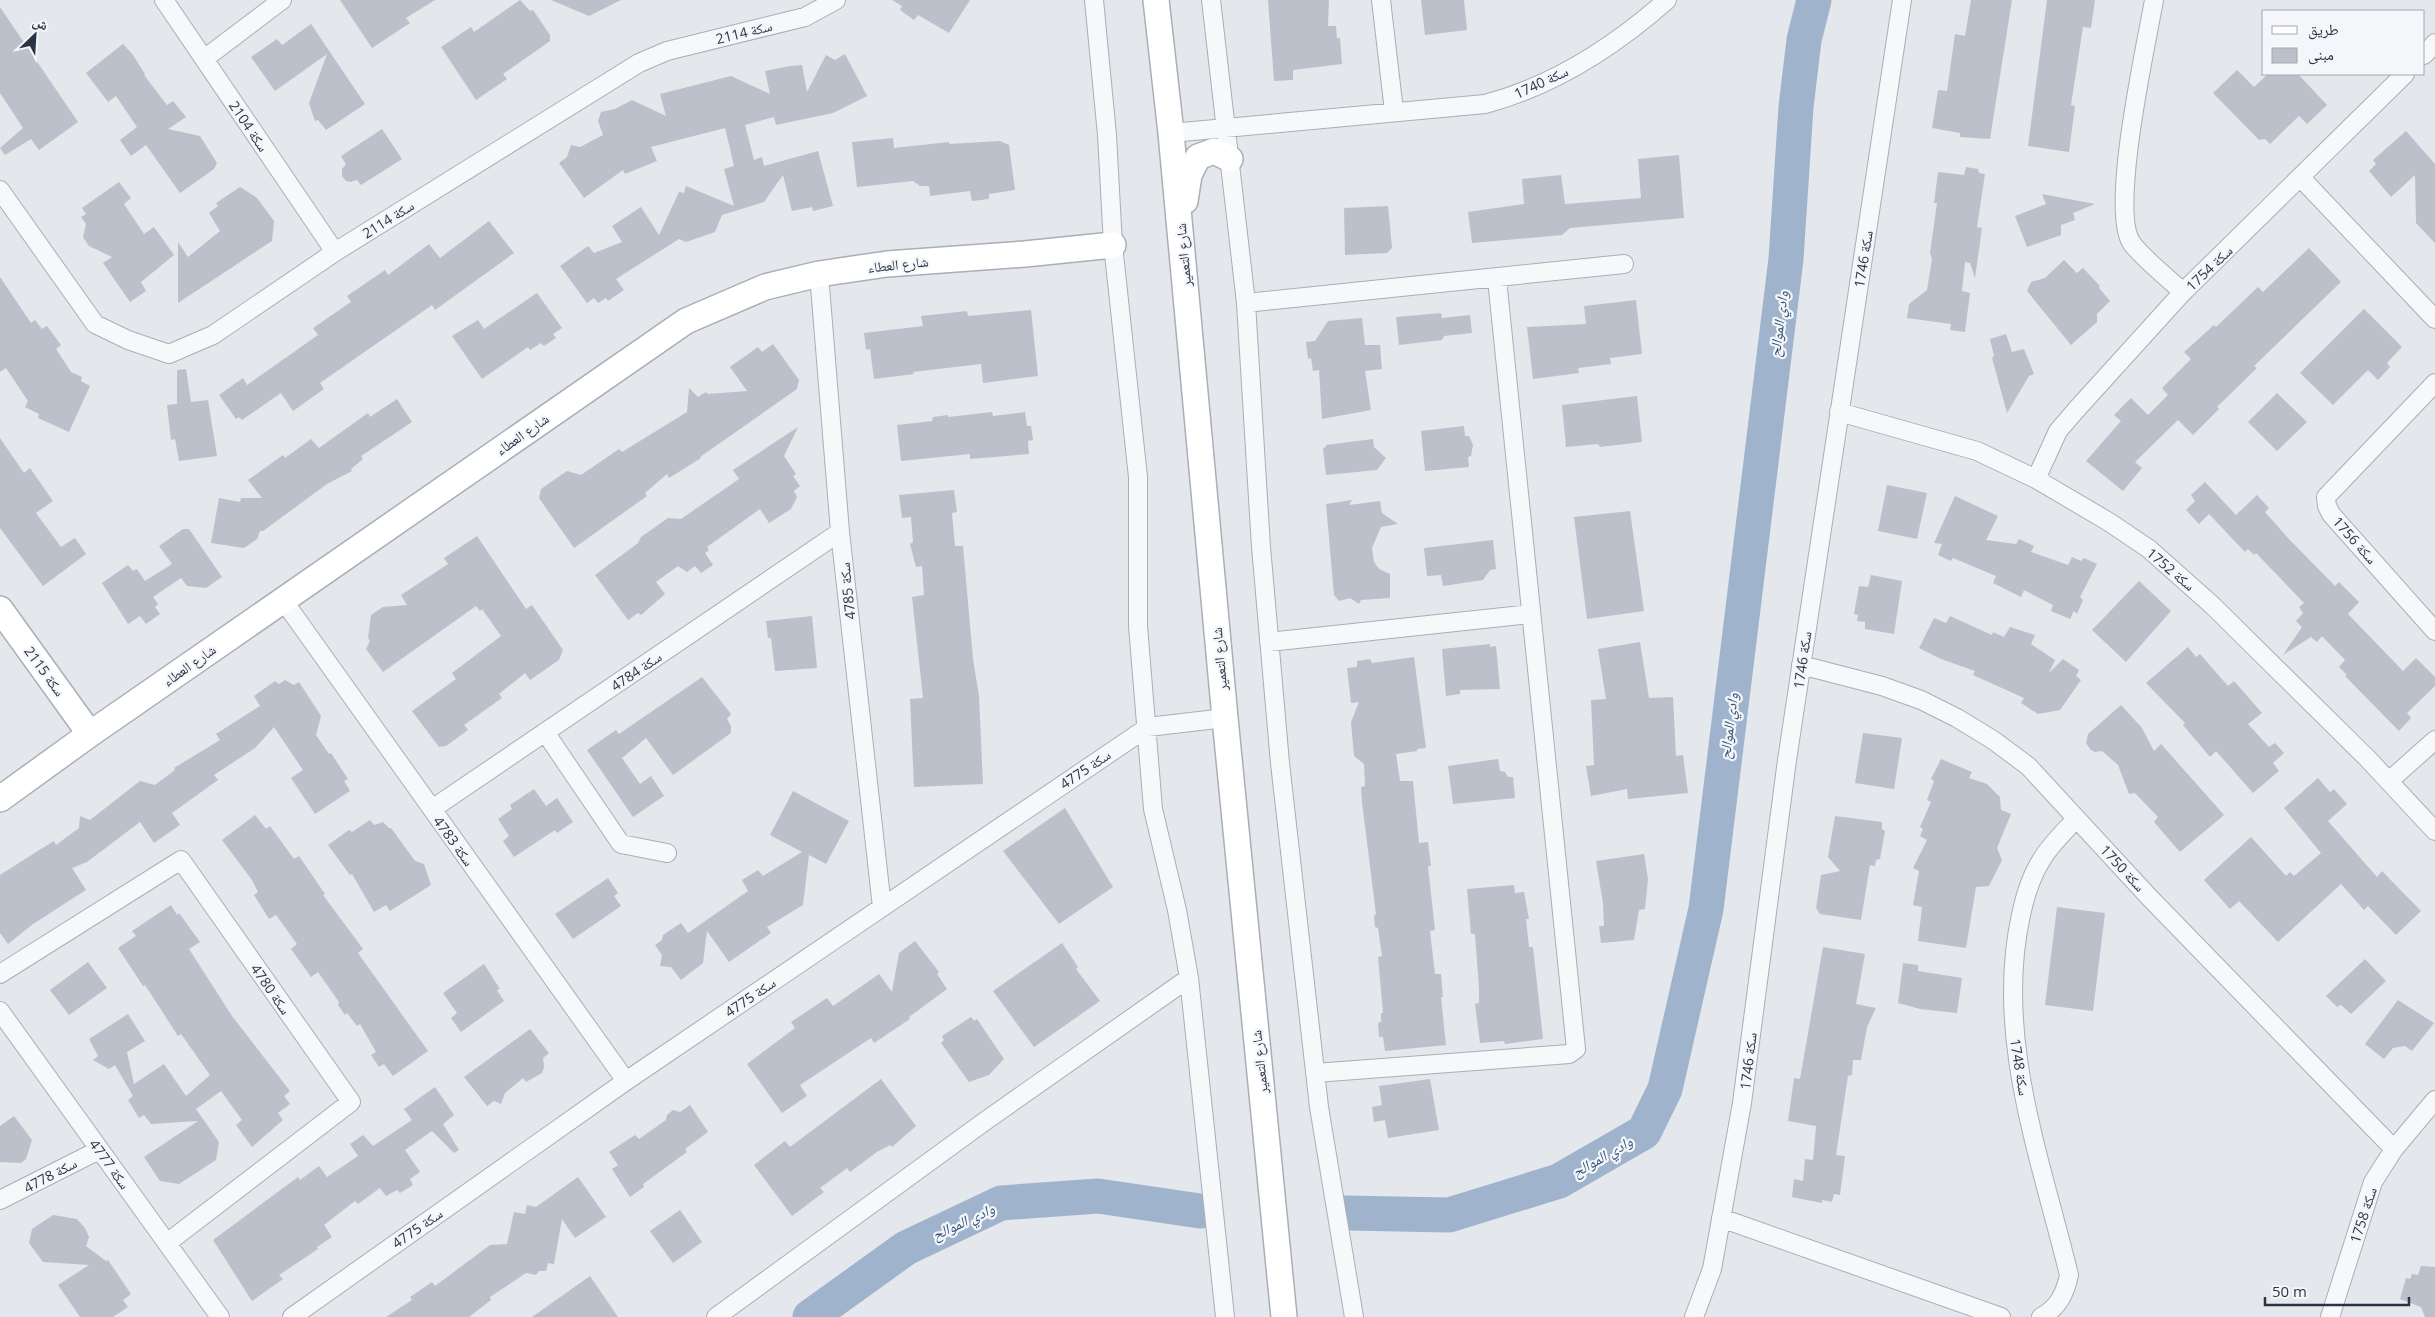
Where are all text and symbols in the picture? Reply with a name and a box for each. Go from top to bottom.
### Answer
north arrow [10,10,60,60]
legend [2262,10,2425,75]
text: ش [30,11,52,35]
street label: سكة 2114 [714,16,774,48]
text: طريق [2308,19,2339,40]
text: مبنى [2308,44,2334,65]
street label: سكة 1740 [1511,61,1571,103]
street label: سكة 2104 [225,97,273,155]
street label: سكة 2114 [359,196,417,242]
street label: شارع التعمير [1171,222,1196,289]
street label: سكة 1746 [1849,229,1877,289]
street label: سكة 1754 [2182,241,2236,295]
street label: شارع العطاء [867,251,929,278]
water label: وادي الموالح [1764,290,1795,359]
street label: شارع العطاء [492,409,553,460]
street label: سكة 1756 [2329,512,2381,568]
street label: سكة 1752 [2143,543,2199,595]
street label: سكة 4785 [835,561,859,621]
street label: شارع التعمير [1207,626,1232,693]
street label: سكة 1746 [1789,630,1815,690]
street label: شارع العطاء [159,640,220,691]
street label: سكة 2115 [20,642,70,700]
street label: سكة 4784 [607,647,665,695]
water label: وادي الموالح [1714,692,1745,761]
street label: سكة 4775 [1056,745,1114,793]
street label: سكة 4783 [429,812,479,870]
street label: سكة 1750 [2096,840,2150,896]
street label: سكة 4780 [247,960,295,1018]
street label: سكة 4775 [721,973,779,1021]
street label: شارع التعمير [1246,1029,1273,1096]
street label: سكة 1746 [1735,1031,1761,1091]
street label: سكة 1748 [2006,1037,2034,1097]
water label: وادي الموالح [1568,1131,1637,1184]
street label: سكة 4777 [85,1135,135,1193]
street label: سكة 4778 [20,1153,80,1197]
street label: سكة 1758 [2345,1185,2381,1245]
water label: وادي الموالح [929,1198,999,1247]
street label: سكة 4775 [388,1204,446,1252]
scale bar [2265,1274,2409,1306]
text: 50 m [2272,1281,2307,1301]

